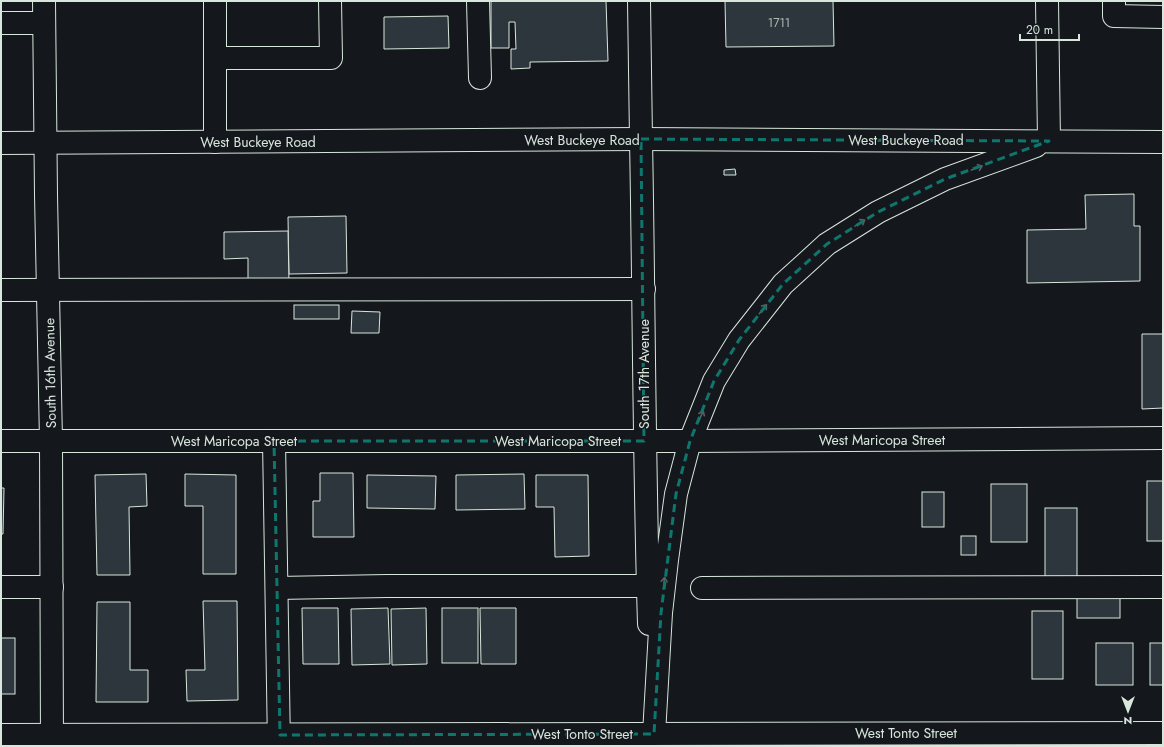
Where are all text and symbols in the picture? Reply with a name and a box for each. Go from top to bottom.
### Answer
house number: 1711 [768,14,790,32]
scale bar [1020,16,1079,42]
text: 20 m [1026,21,1053,39]
street label: West Buckeye Road [524,130,640,150]
street label: West Buckeye Road [848,130,964,150]
street label: West Buckeye Road [200,132,316,152]
one-way arrow [970,163,982,171]
one-way arrow [854,219,865,228]
one-way arrow [759,304,768,315]
street label: South 16th Avenue [39,318,61,428]
street label: South 17th Avenue [634,319,654,429]
one-way arrow [698,411,705,423]
street label: West Maricopa Street [819,430,946,450]
street label: West Maricopa Street [171,431,298,451]
street label: West Maricopa Street [495,431,622,451]
one-way arrow [660,577,668,590]
north arrow [1108,691,1148,731]
text: N [1124,713,1132,729]
street label: West Tonto Street [855,723,958,743]
street label: West Tonto Street [531,724,634,744]

